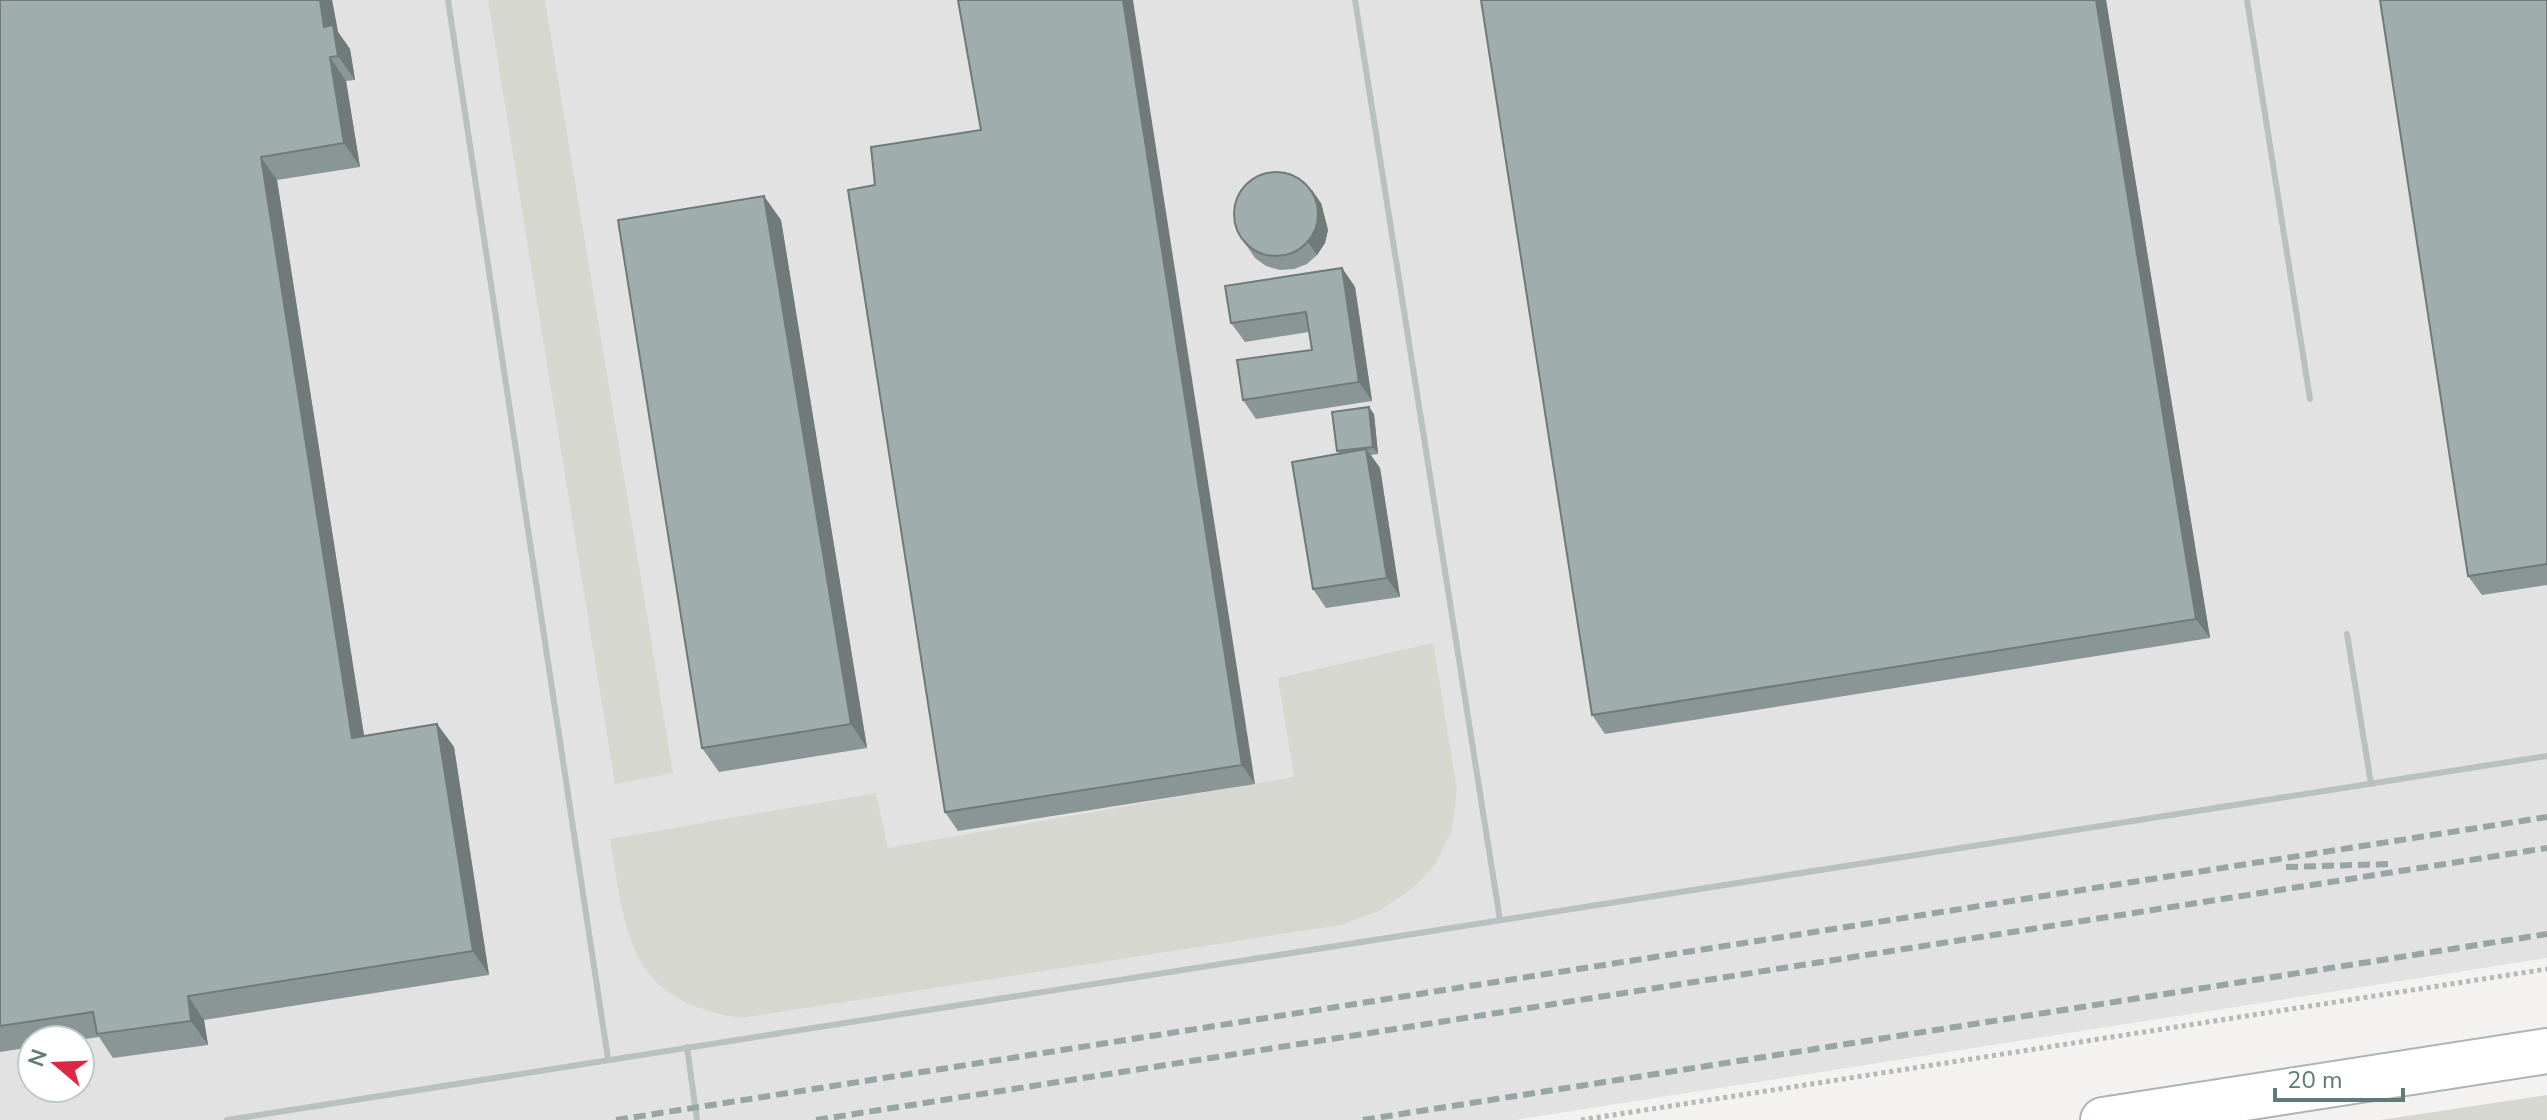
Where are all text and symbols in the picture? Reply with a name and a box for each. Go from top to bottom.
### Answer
north arrow [16,1024,96,1104]
text: N [21,1045,55,1070]
scale bar [2275,1052,2403,1102]
text: 20 m [2287,1064,2343,1096]

